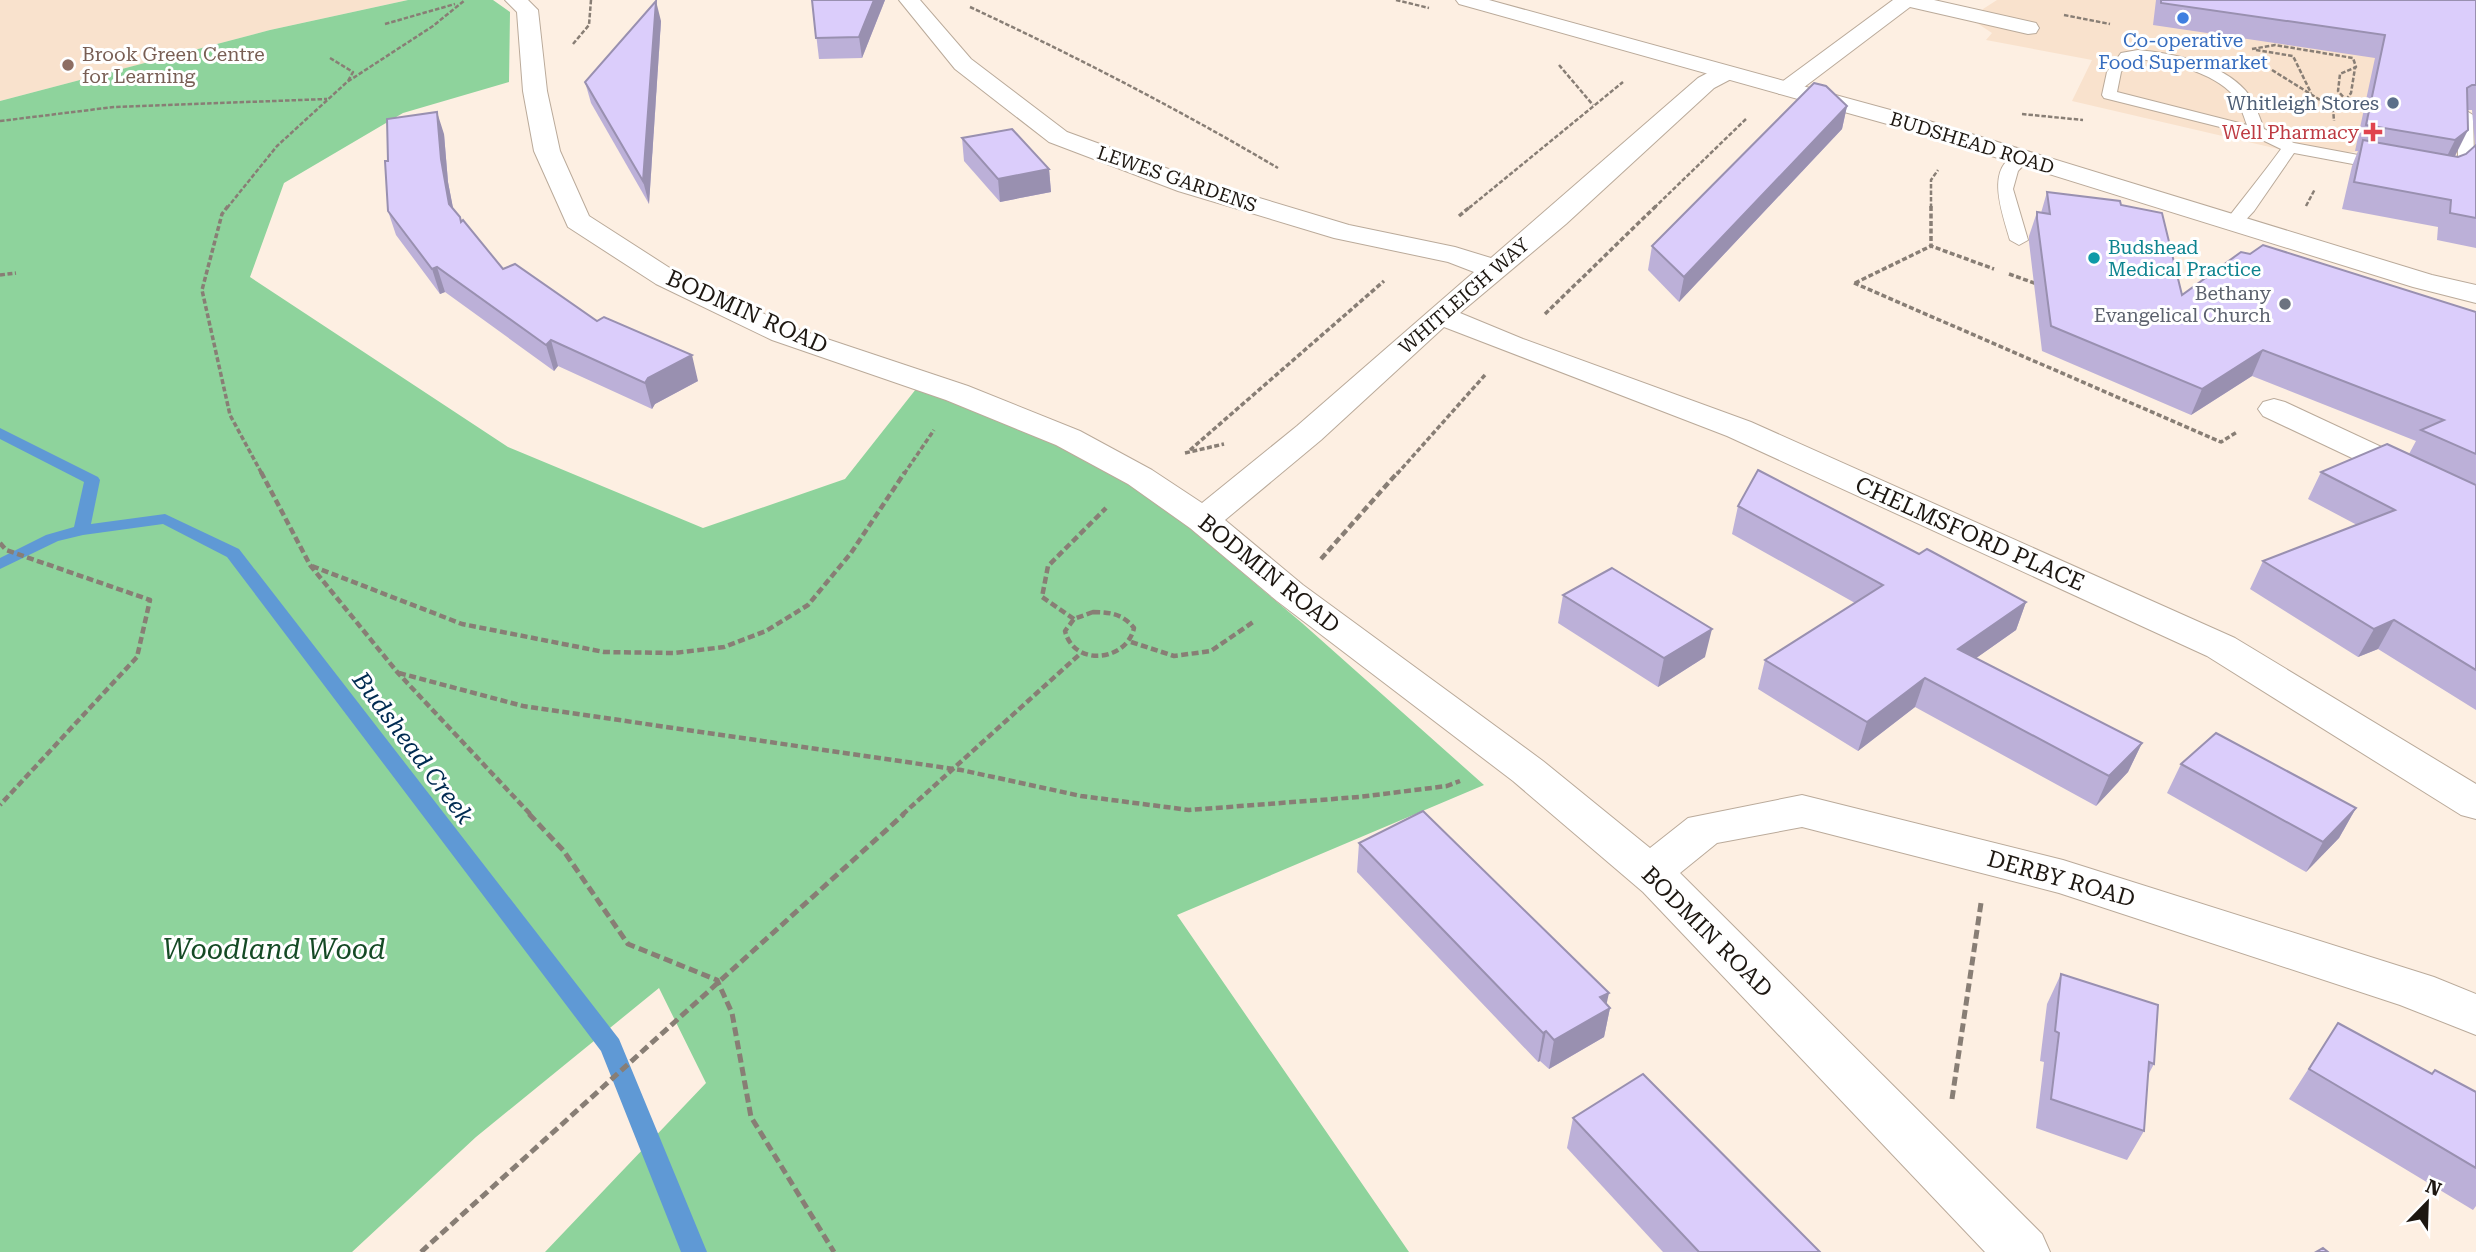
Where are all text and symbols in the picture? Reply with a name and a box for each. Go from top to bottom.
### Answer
marker: Co-operative Food Supermarket [2175,10,2191,26]
place label: Co-operative Food Supermarket [2098,29,2268,74]
place label: Brook Green Centre for Learning [82,43,265,88]
marker: Brook Green Centre for Learning [60,57,76,73]
place label: Whitleigh Stores [2226,92,2379,115]
marker: Whitleigh Stores [2385,95,2401,111]
street label: BUDSHEAD ROAD [1887,107,2057,179]
place label: Well Pharmacy [2222,121,2360,144]
marker: Well Pharmacy [2365,124,2381,140]
street label: LEWES GARDENS [1094,141,1260,217]
street label: WHITLEIGH WAY [1394,233,1534,359]
place label: Budshead Medical Practice [2108,236,2261,281]
marker: Budshead Medical Practice [2086,250,2102,266]
street label: BODMIN ROAD [662,264,832,360]
place label: Bethany Evangelical Church [2094,282,2272,327]
marker: Bethany Evangelical Church [2277,296,2293,312]
street label: CHELMSFORD PLACE [1851,471,2089,597]
street label: BODMIN ROAD [1193,509,1345,639]
water label: Budshead Creek [346,666,479,829]
street label: DERBY ROAD [1984,845,2138,913]
street label: BODMIN ROAD [1636,861,1778,1003]
park label: Woodland Wood [162,933,386,966]
north arrow [2392,1168,2462,1238]
text: N [2422,1174,2445,1201]

